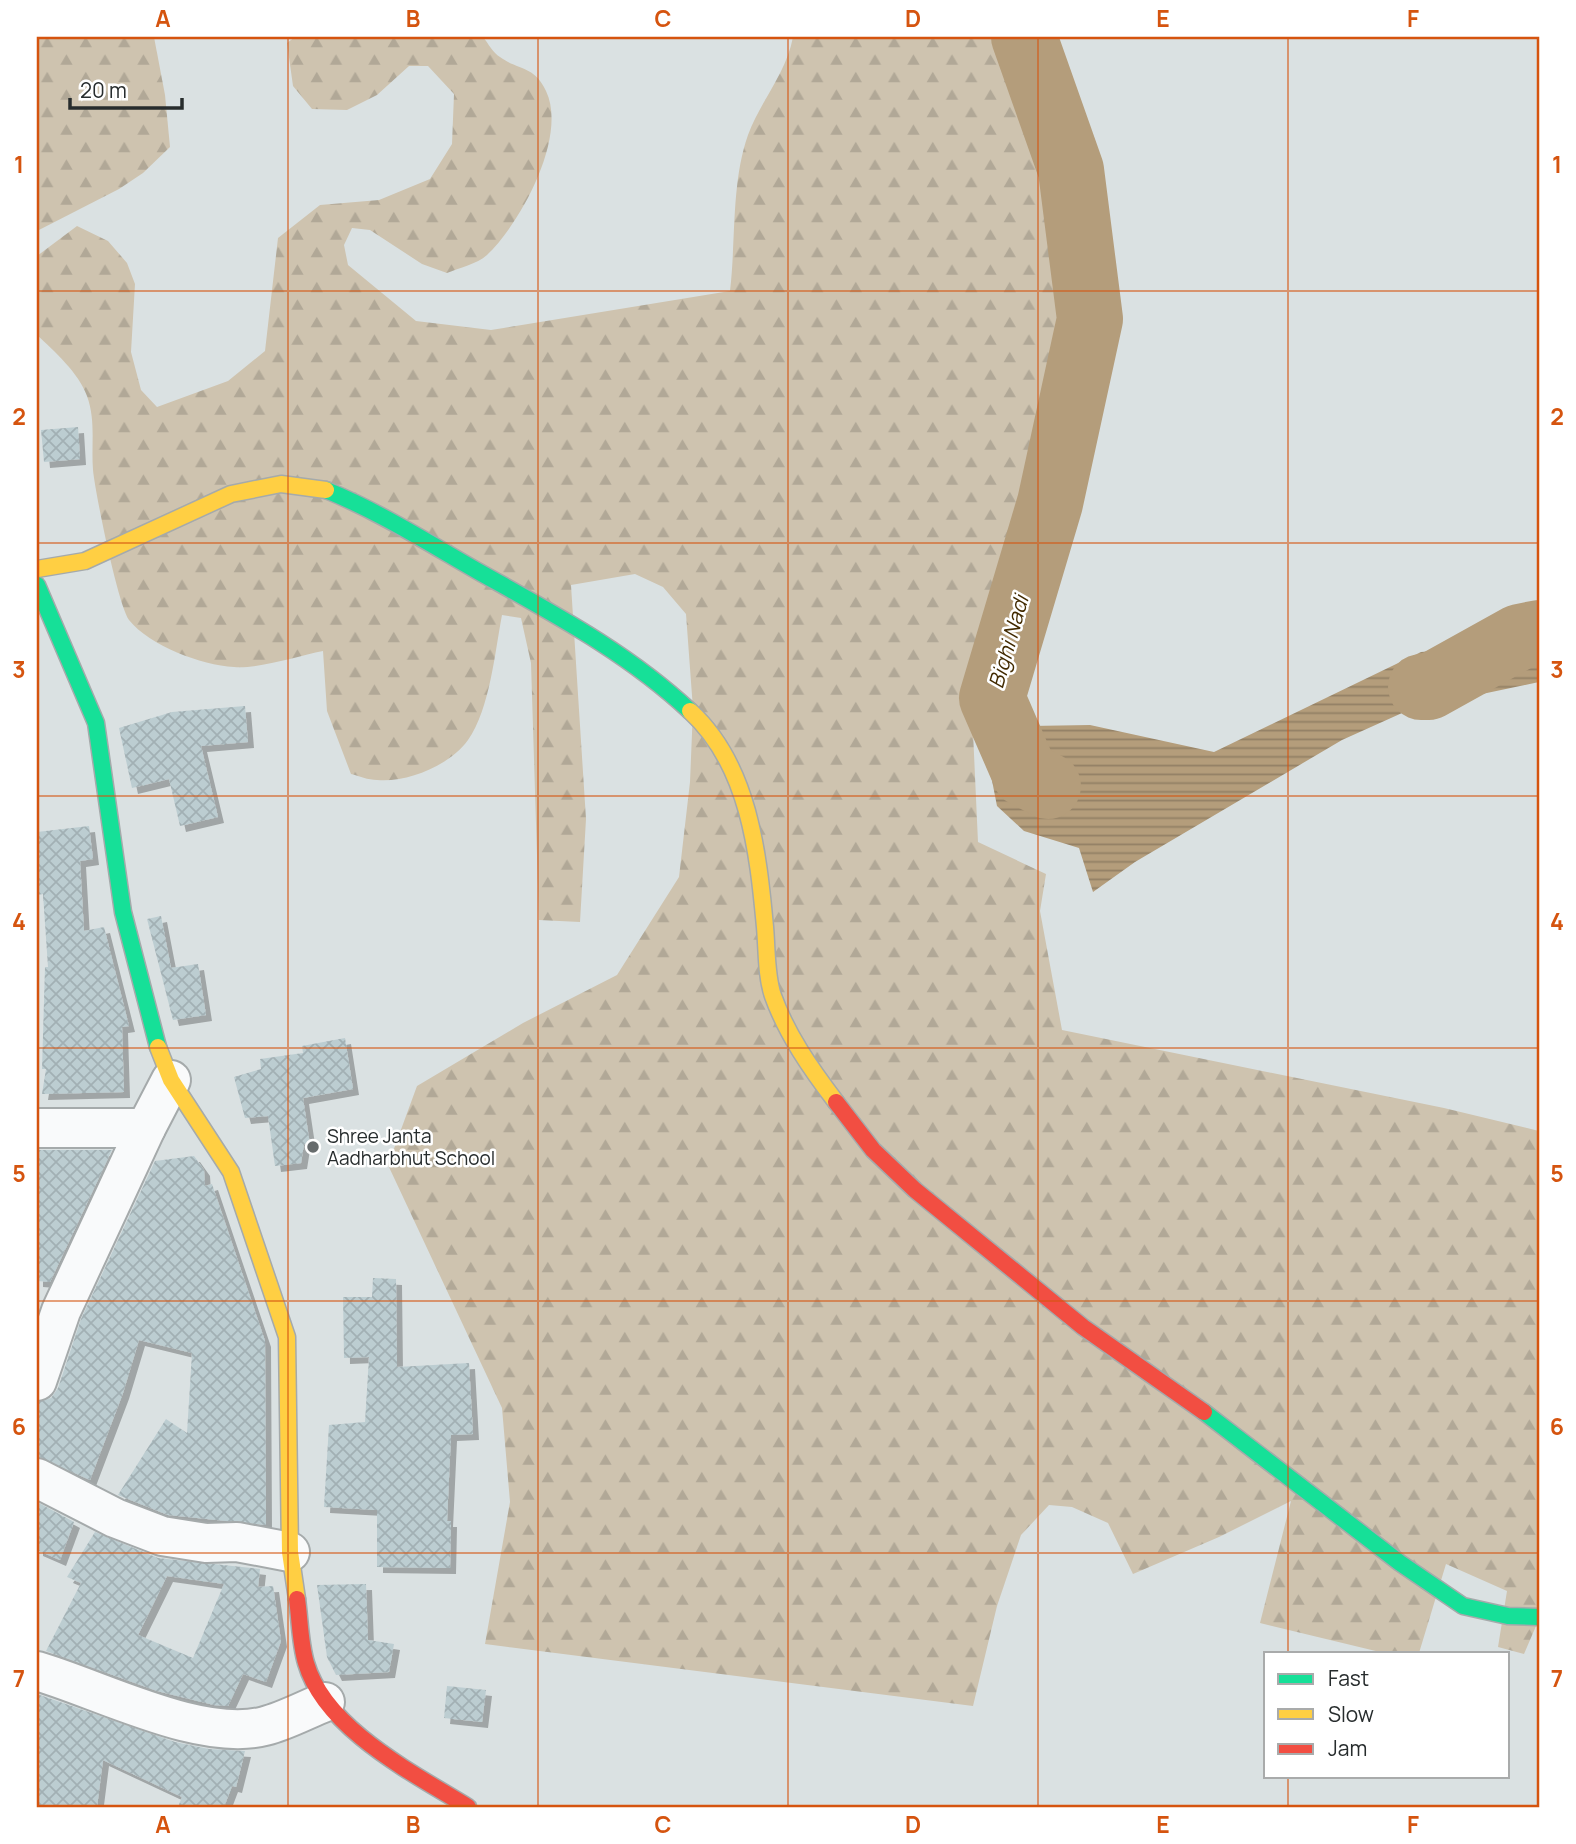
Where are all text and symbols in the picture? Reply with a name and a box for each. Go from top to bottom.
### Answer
text: A [155,2,171,34]
text: B [406,2,420,34]
text: C [655,2,672,34]
text: D [905,2,921,34]
text: E [1156,2,1170,34]
text: F [1407,2,1419,34]
scale bar [70,66,182,110]
text: 20 m [80,76,127,104]
text: 1 [14,148,24,180]
text: 1 [1552,148,1562,180]
text: 2 [12,400,26,432]
text: 2 [1550,400,1564,432]
water label: Bighi Nadi [981,589,1035,691]
text: 3 [12,653,26,685]
text: 3 [1550,653,1564,685]
text: 4 [12,905,26,937]
text: 4 [1550,905,1564,937]
place label: Shree Janta Aadharbhut School [327,1123,495,1171]
marker: Shree Janta Aadharbhut School [305,1139,321,1155]
text: 5 [12,1157,26,1189]
text: 5 [1550,1157,1564,1189]
text: 6 [12,1410,26,1442]
text: 6 [1550,1410,1564,1442]
legend [1264,1652,1510,1778]
text: 7 [13,1662,25,1694]
text: 7 [1551,1662,1563,1694]
text: Fast [1328,1664,1369,1692]
text: Slow [1328,1700,1374,1728]
text: Jam [1328,1734,1367,1762]
text: A [155,1808,171,1840]
text: B [406,1808,420,1840]
text: C [655,1808,672,1840]
text: D [905,1808,921,1840]
text: E [1156,1808,1170,1840]
text: F [1407,1808,1419,1840]

